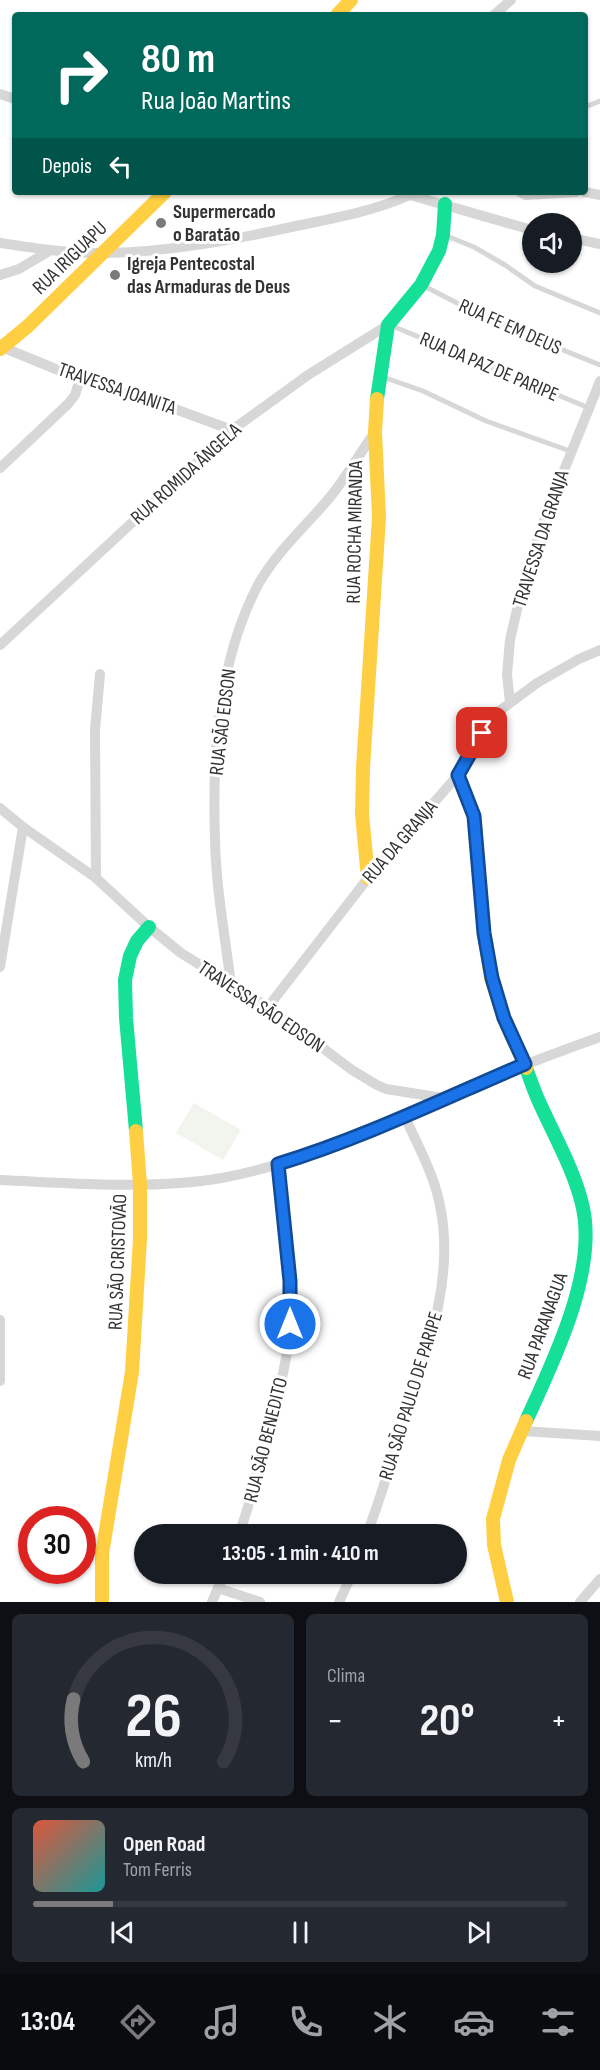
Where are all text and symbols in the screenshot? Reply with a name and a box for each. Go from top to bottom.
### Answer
text: 80 m [141,34,215,85]
icon: right [42,36,120,114]
text: Rua João Martins [141,85,291,117]
icon: left [104,150,137,183]
text: Depois [42,153,92,180]
place label: Supermercado o Baratão [173,200,276,247]
map controls [522,213,582,273]
button: sound [522,213,582,273]
marker: Supermercado o Baratão [154,216,168,230]
street label: RUA IRIGUAPU [28,217,112,299]
place label: Igreja Pentecostal das Armaduras de Deus [127,252,290,299]
marker: Igreja Pentecostal das Armaduras de Deus [108,268,122,282]
street label: RUA FE EM DEUS [455,294,565,360]
street label: RUA DA PAZ DE PARIPE [416,327,562,407]
street label: TRAVESSA JOANITA [55,358,180,421]
street label: RUA ROMIDA ÂNGELA [126,418,246,530]
street label: RUA ROCHA MIRANDA [342,460,368,604]
street label: TRAVESSA DA GRANJA [508,467,575,611]
street label: RUA SÃO EDSON [205,667,241,777]
pin [456,707,507,758]
icon: arrive [465,716,498,749]
street label: RUA DA GRANJA [357,795,443,889]
street label: TRAVESSA SÃO EDSON [193,956,329,1058]
street label: RUA SÃO CRISTOVÃO [104,1194,132,1330]
street label: RUA PARANAGUA [513,1269,574,1383]
position arrow [258,1292,322,1356]
street label: RUA SÃO PAULO DE PARIPE [374,1309,448,1483]
street label: RUA SÃO BENEDITO [239,1375,293,1505]
speed limit sign: 30 [18,1506,96,1584]
text: 13:05 · 1 min · 410 m [222,1540,379,1567]
text: Clima [327,1664,365,1688]
text: 26 [125,1680,181,1755]
text: 20° [419,1694,475,1749]
text: − [327,1701,343,1741]
text: + [551,1701,567,1741]
text: km/h [134,1748,172,1773]
text: Open Road [123,1831,205,1858]
text: Tom Ferris [123,1858,192,1882]
icon: previous [106,1916,139,1949]
icon: pause [284,1916,317,1949]
icon: next [462,1916,495,1949]
icon: directions [117,2001,159,2043]
icon: music [201,2001,243,2043]
icon: phone [285,2001,327,2043]
icon: climate [369,2001,411,2043]
icon: car [453,2001,495,2043]
icon: filters [537,2001,579,2043]
text: 13:04 [21,2006,75,2038]

